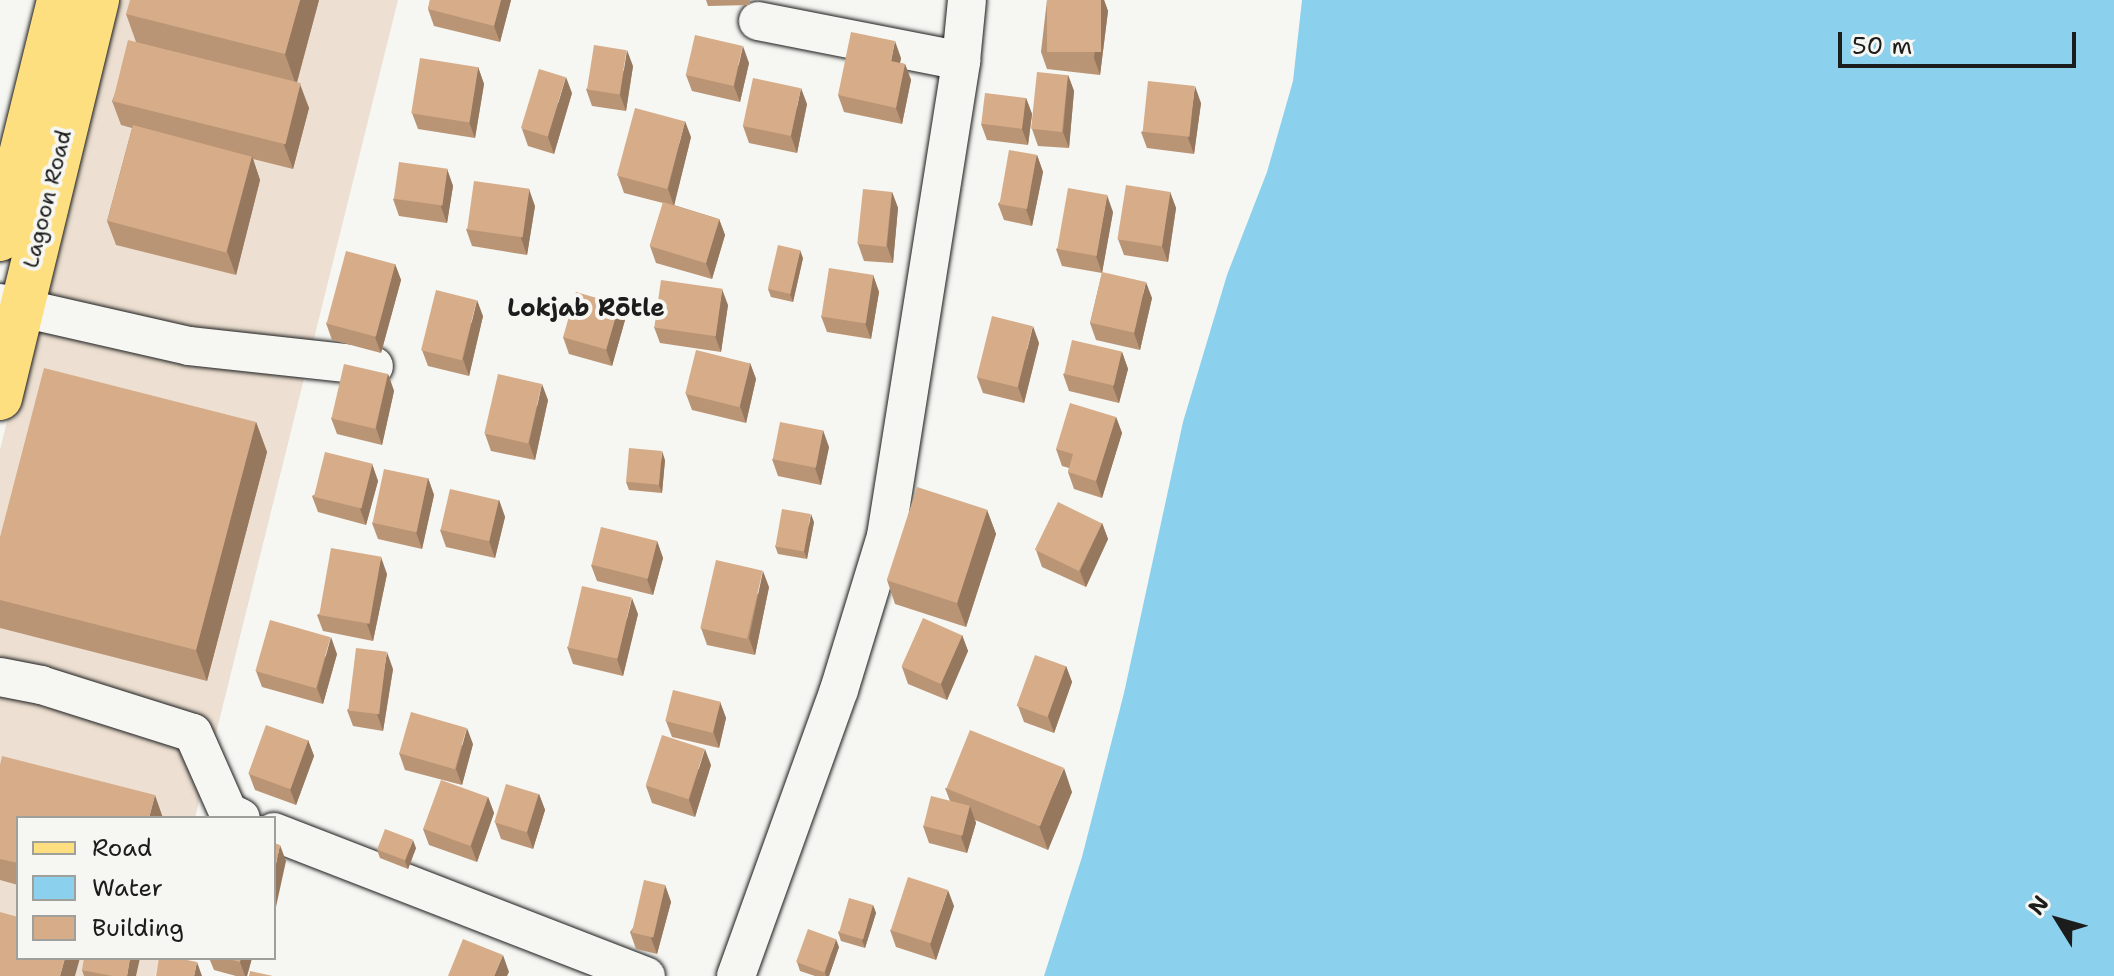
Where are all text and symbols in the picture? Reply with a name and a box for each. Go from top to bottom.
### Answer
scale bar [1842,16,2080,66]
text: 50 m [1852,30,1912,62]
street label: Lagoon Road [17,127,77,271]
district label: Lokjab Rōtle [507,295,665,323]
legend [16,816,276,960]
text: Road [92,832,152,864]
text: Water [92,872,163,904]
north arrow [2018,880,2098,960]
text: N [2022,890,2055,921]
text: Building [92,912,184,944]

